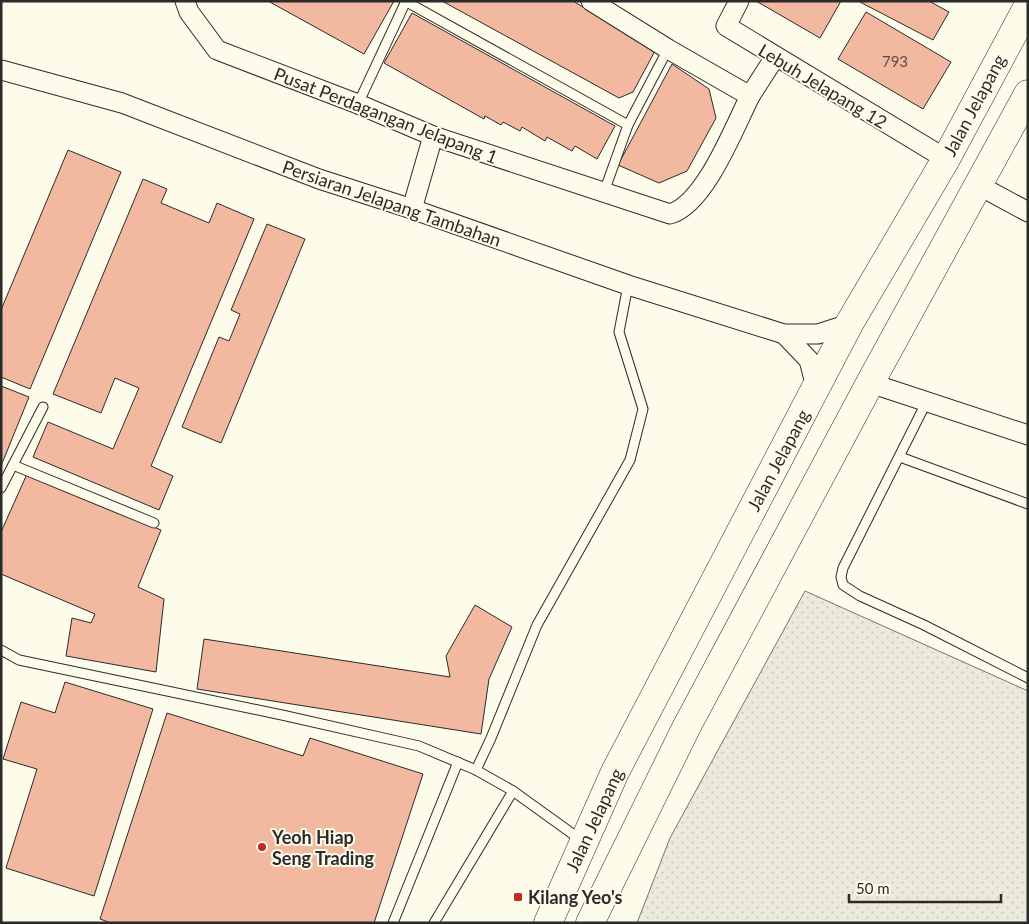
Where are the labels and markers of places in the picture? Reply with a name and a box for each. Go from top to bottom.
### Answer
place label: Yeoh Hiap Seng Trading [271,826,375,869]
marker: Yeoh Hiap Seng Trading [256,841,268,853]
place label: Kilang Yeo's [528,886,623,908]
marker: Kilang Yeo's [512,891,524,903]

